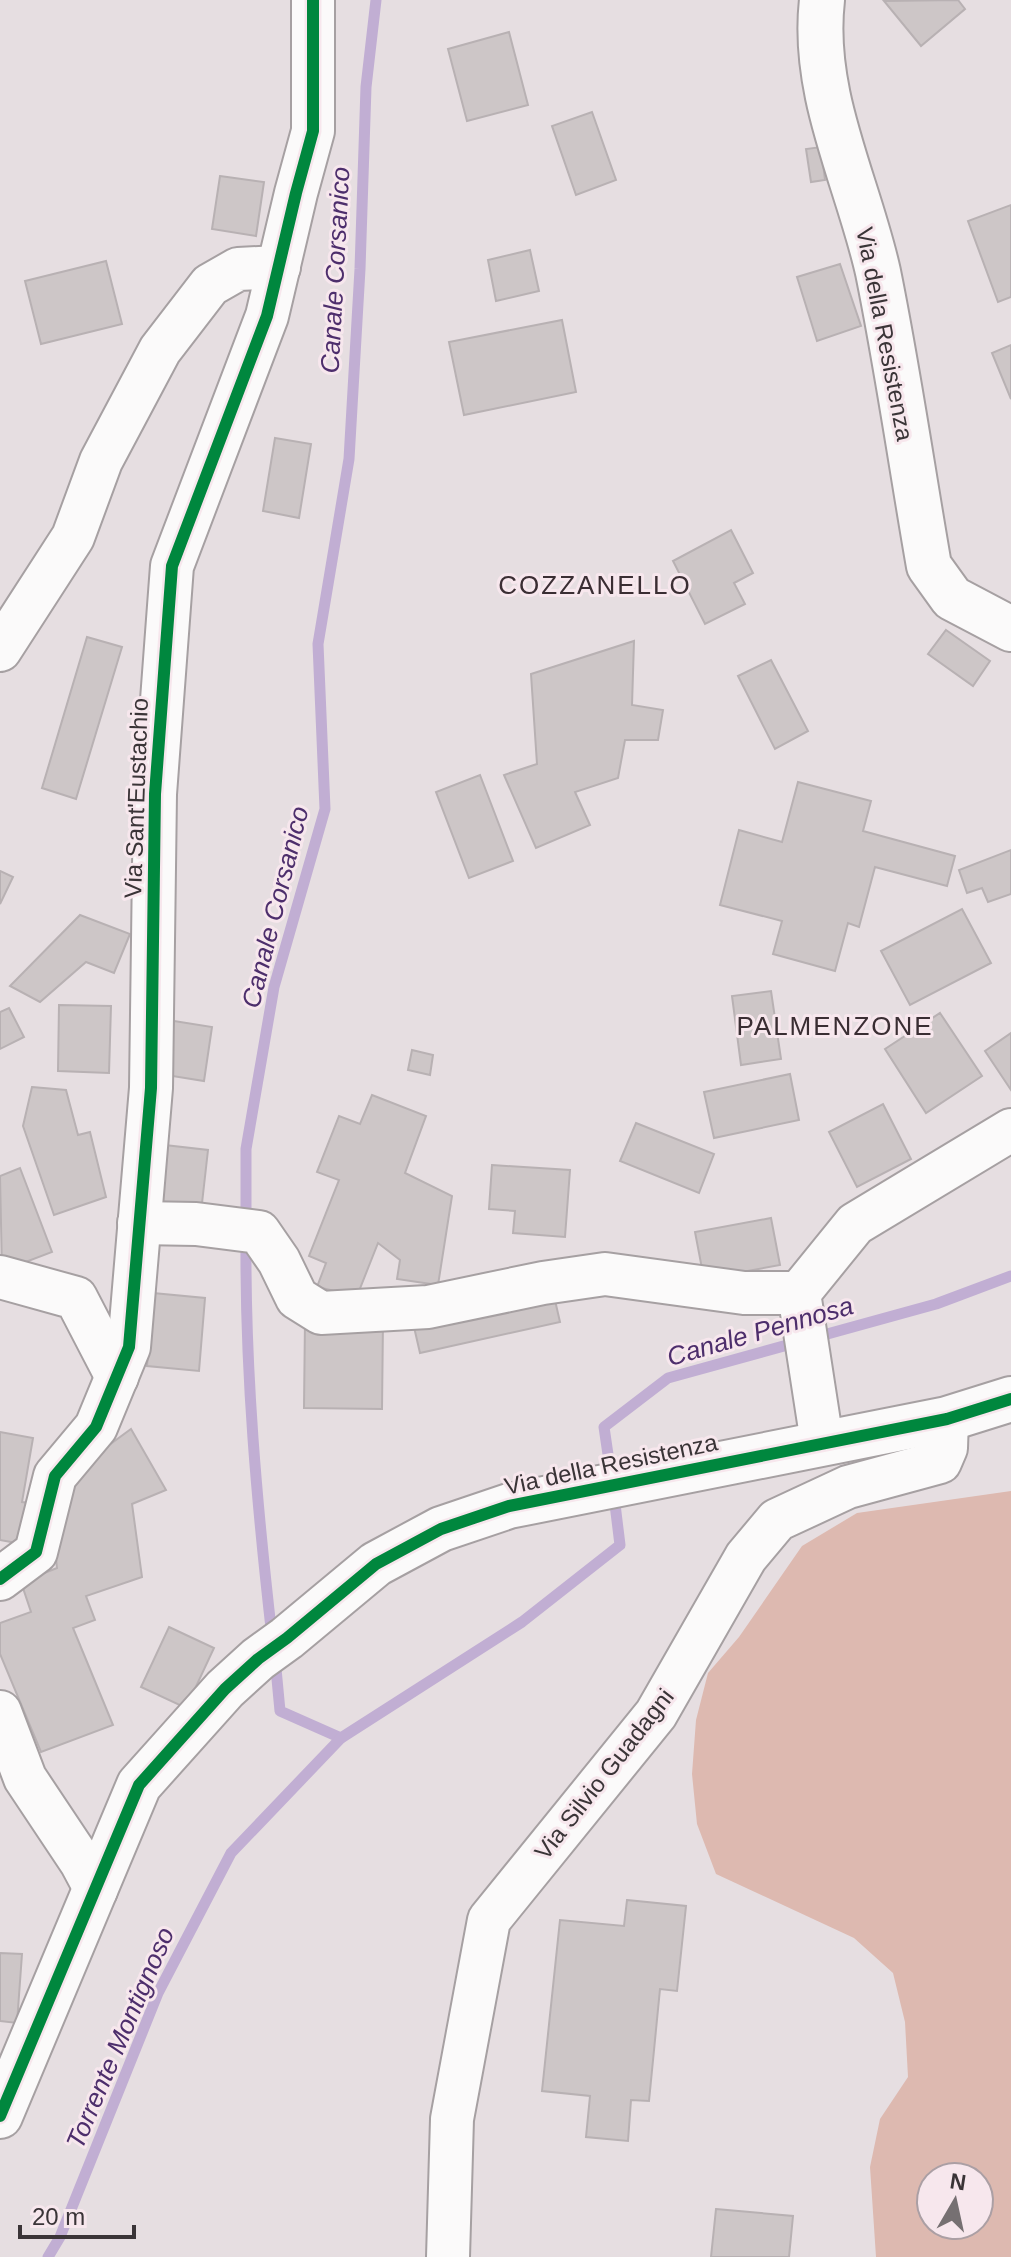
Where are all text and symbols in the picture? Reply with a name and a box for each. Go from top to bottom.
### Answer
water label: Canale Corsanico [315,166,355,374]
street label: Via della Resistenza [851,225,919,444]
district label: COZZANELLO [498,570,692,600]
street label: Via Sant'Eustachio [119,697,153,899]
water label: Canale Corsanico [235,803,315,1011]
district label: PALMENZONE [736,1011,934,1041]
water label: Canale Pennosa [663,1290,857,1372]
street label: Via della Resistenza [502,1428,721,1500]
street label: Via Silvio Guadagni [529,1683,679,1865]
water label: Torrente Montignoso [60,1923,180,2153]
north arrow [915,2161,995,2241]
text: N [948,2168,968,2195]
scale bar [20,2189,134,2239]
text: 20 m [32,2203,85,2230]

